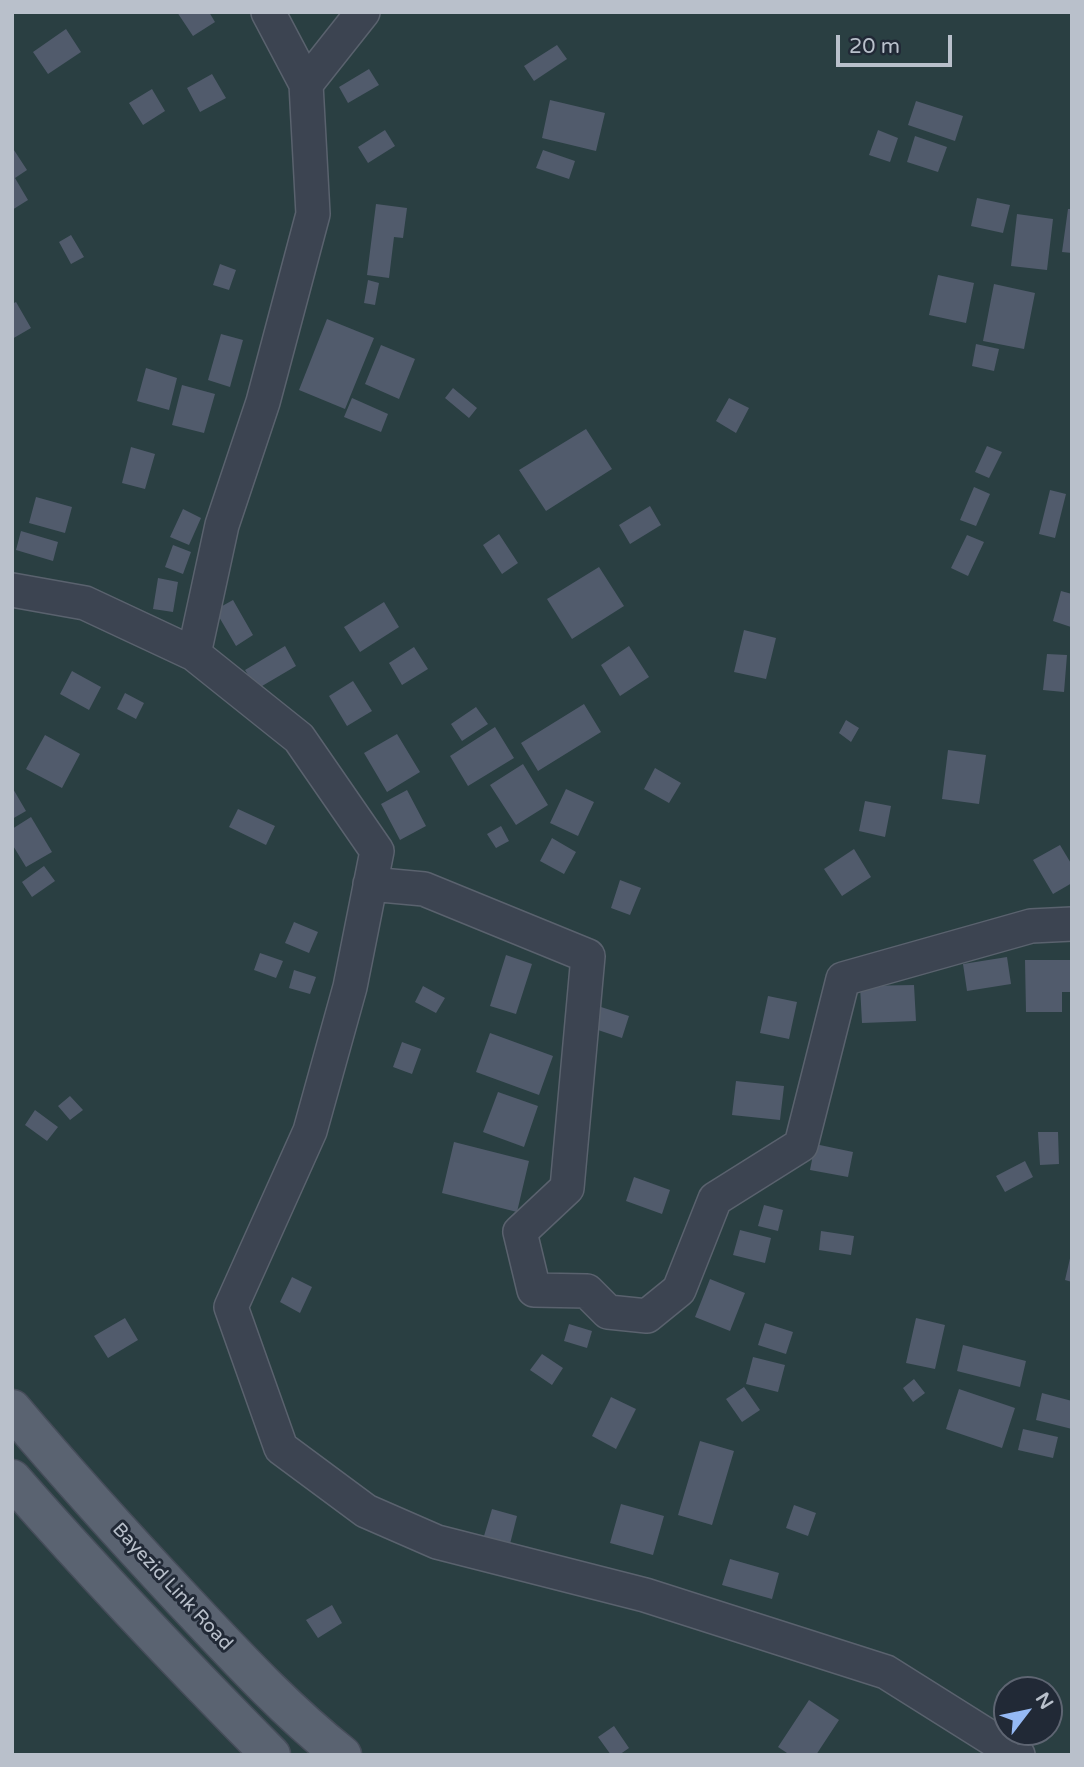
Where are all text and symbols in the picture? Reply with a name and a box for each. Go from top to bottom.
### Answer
scale bar [839,21,954,65]
text: 20 m [849,34,900,59]
street label: Bayezid Link Road [107,1519,237,1655]
north arrow [993,1676,1063,1746]
text: N [1031,1689,1057,1713]

